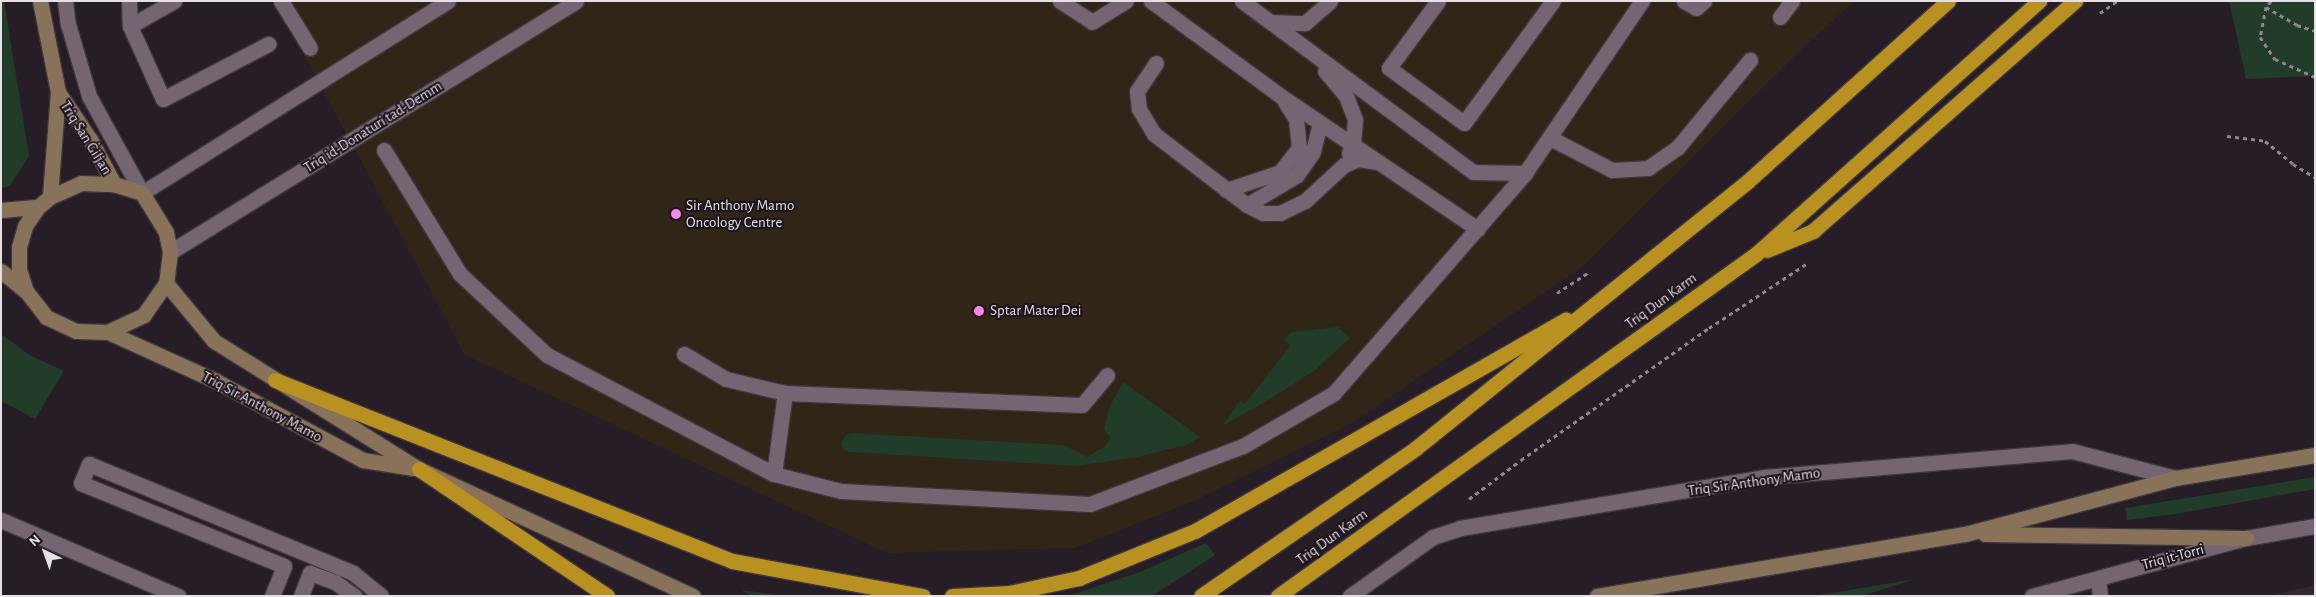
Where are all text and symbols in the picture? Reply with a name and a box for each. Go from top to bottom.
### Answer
street label: Triq id-Donaturi tad-Demm [301,77,445,177]
street label: Triq San Ġiljan [56,98,116,178]
place label: Sir Anthony Mamo Oncology Centre [686,196,794,231]
marker: Sir Anthony Mamo Oncology Centre [670,208,682,220]
street label: Triq Dun Karm [1622,269,1700,333]
place label: Sptar Mater Dei [990,302,1081,320]
marker: Sptar Mater Dei [972,304,986,318]
street label: Triq Sir Anthony Mamo [199,368,325,446]
street label: Triq Sir Anthony Mamo [1687,464,1821,500]
street label: Triq Dun Karm [1293,505,1371,569]
north arrow [20,527,70,577]
text: N [27,532,43,549]
street label: Triq it-Torri [2140,540,2206,574]

